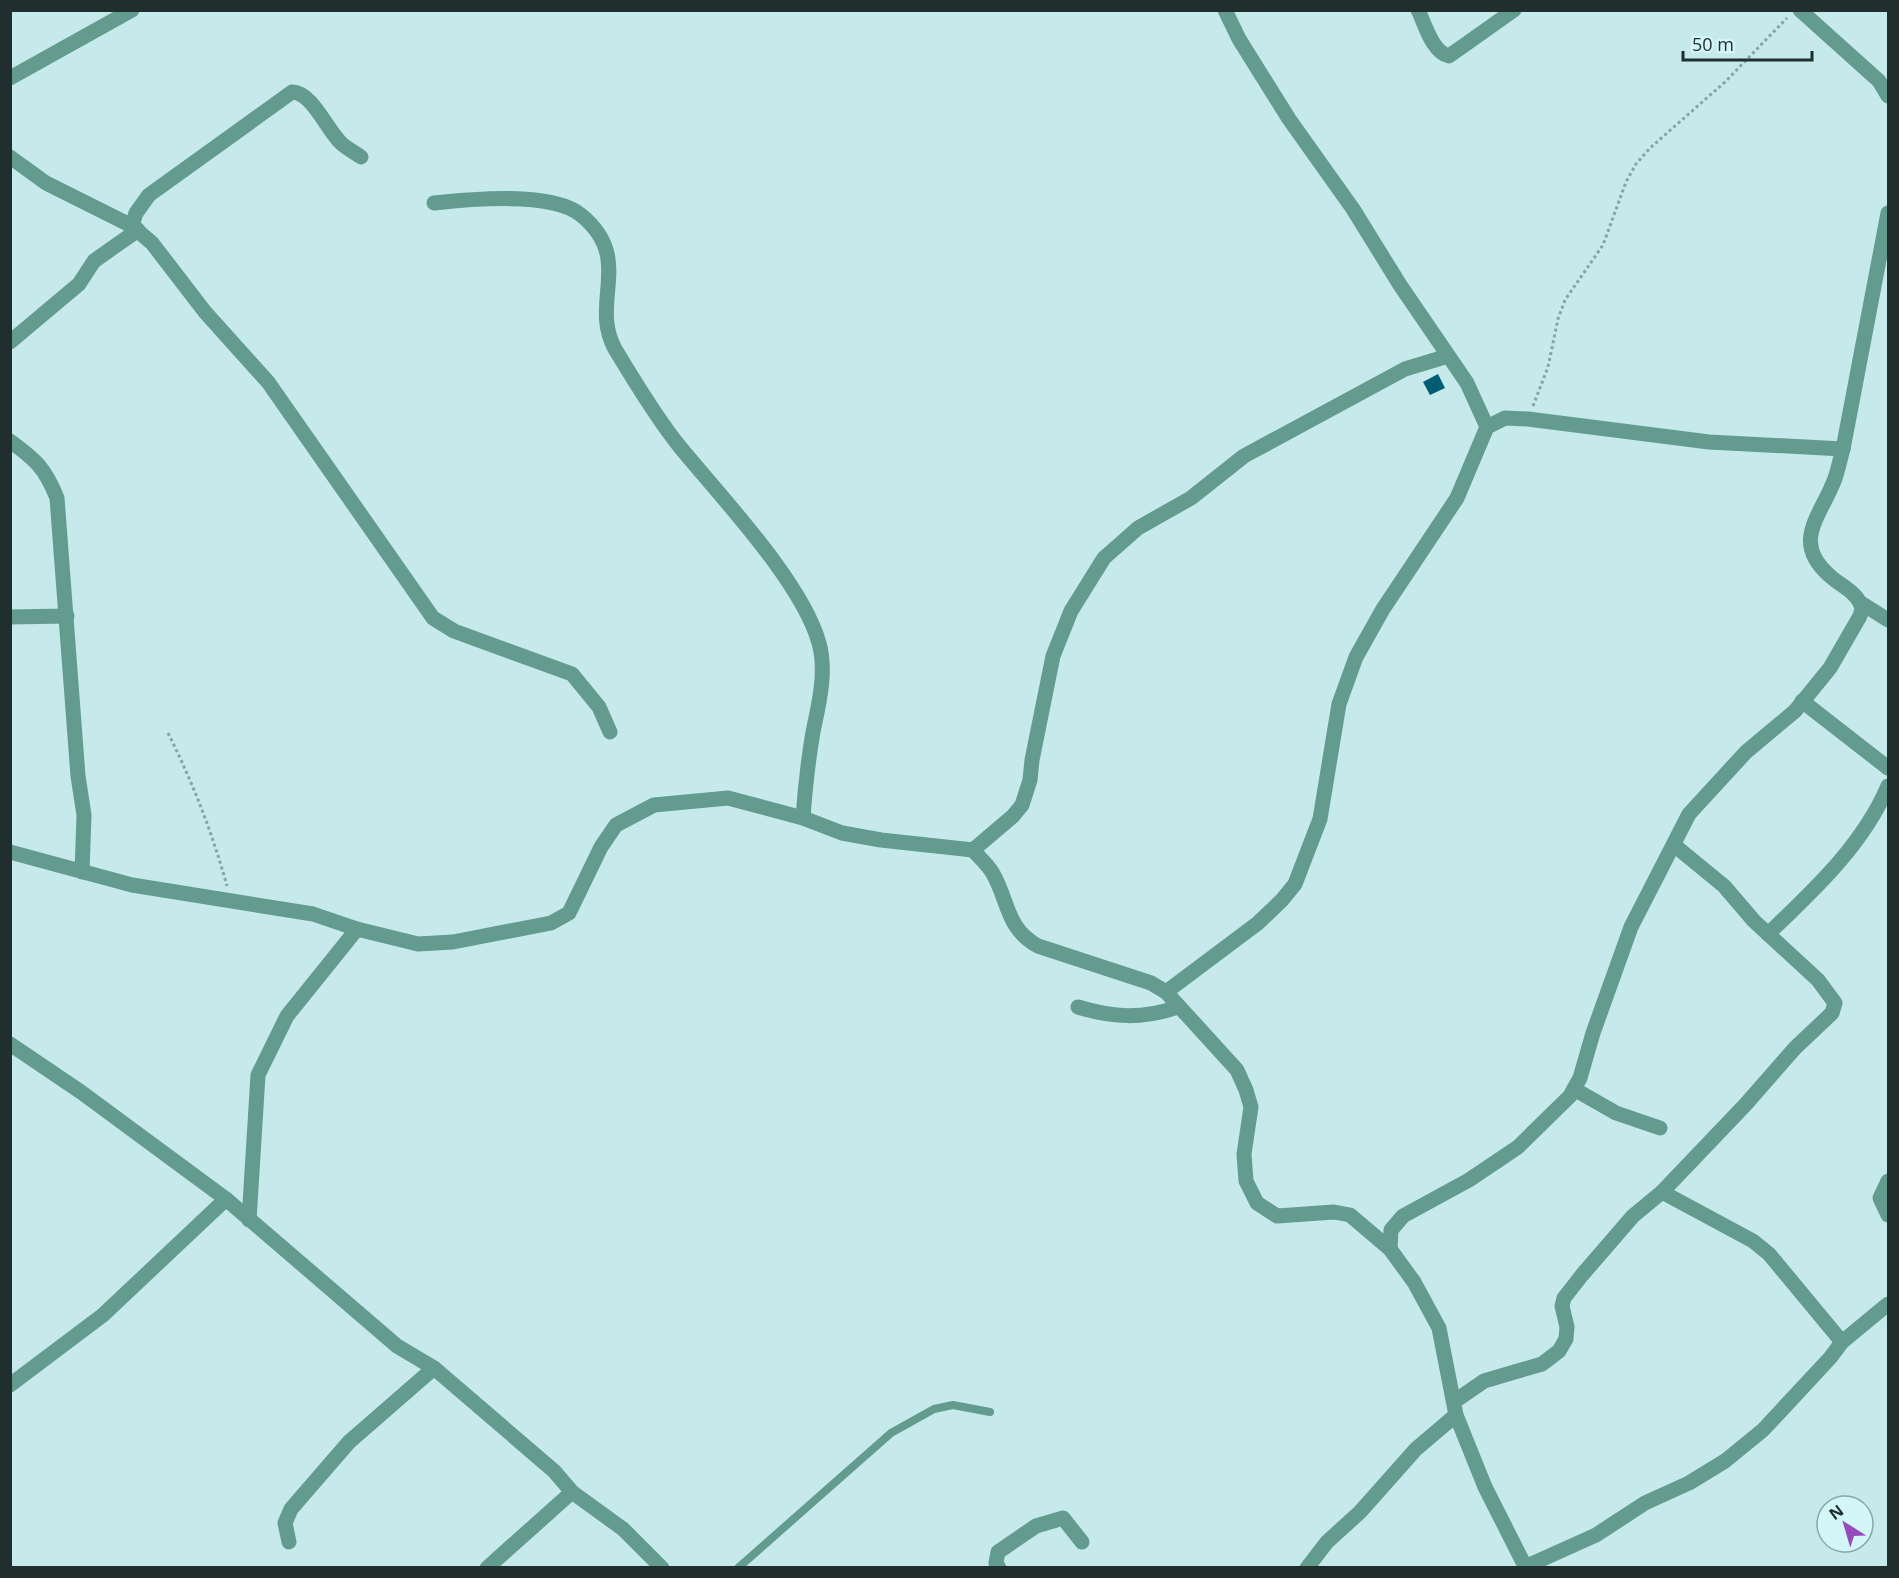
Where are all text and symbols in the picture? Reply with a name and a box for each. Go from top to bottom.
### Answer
scale bar [1683,24,1812,62]
text: 50 m [1692,32,1734,56]
north arrow [1815,1494,1875,1554]
text: N [1824,1499,1848,1525]

